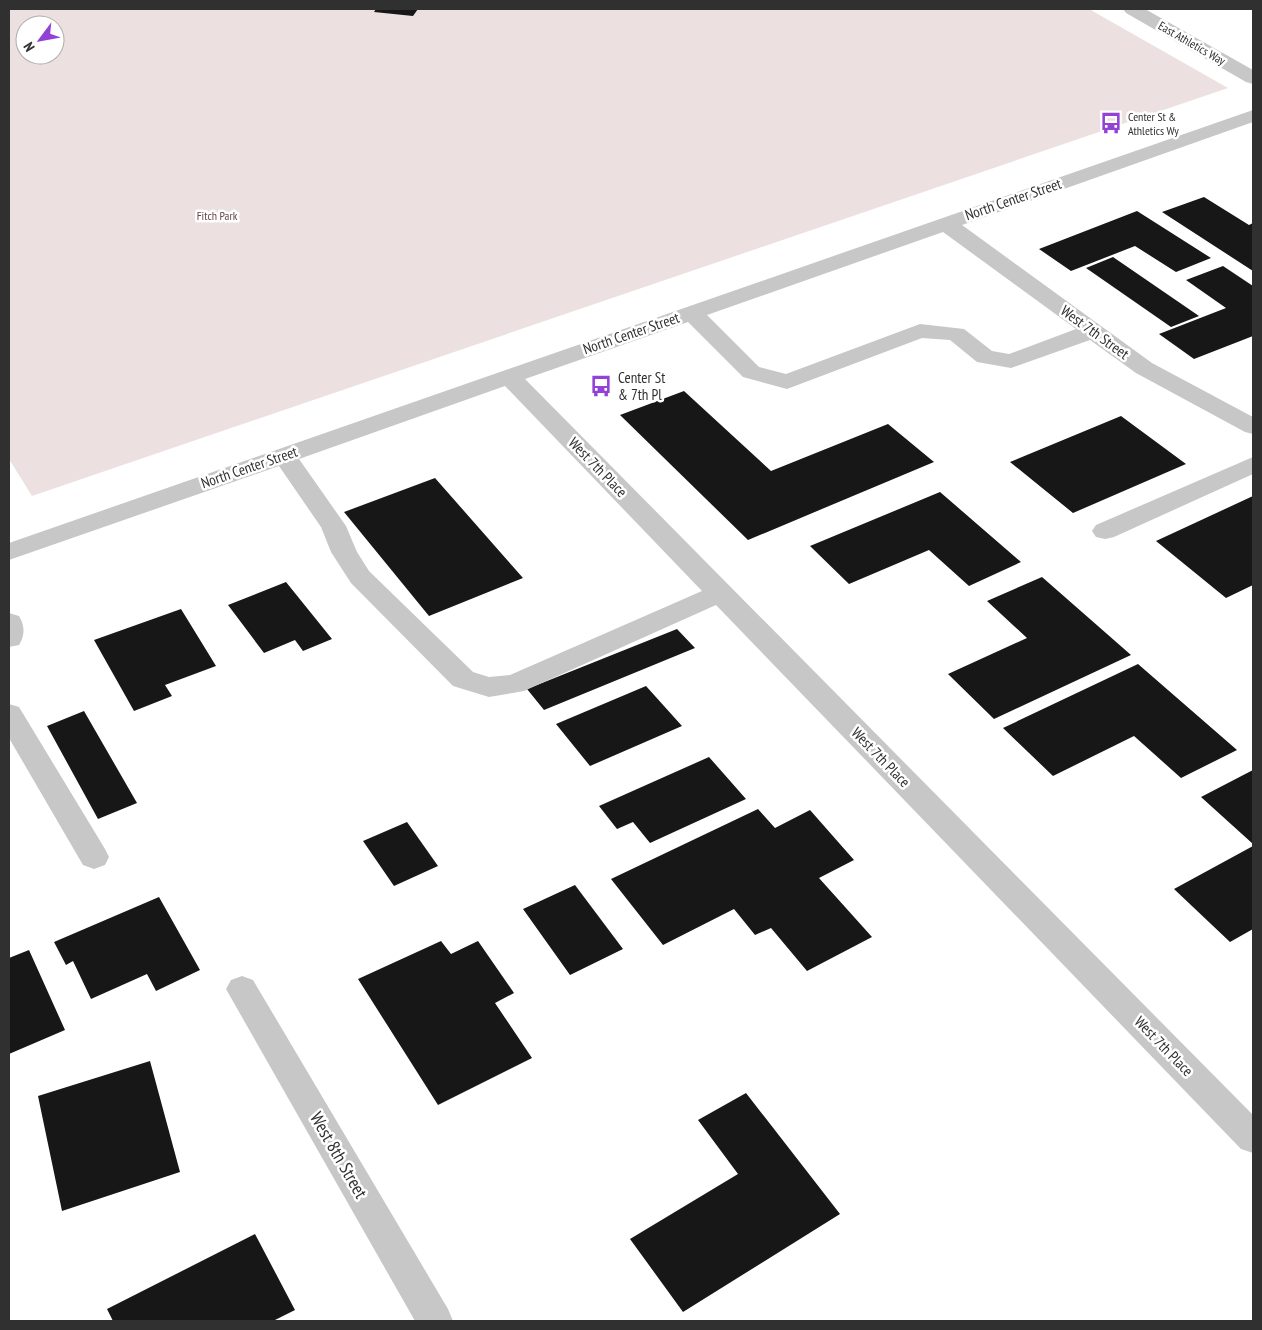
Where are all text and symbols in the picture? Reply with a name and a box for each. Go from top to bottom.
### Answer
north arrow [15,15,65,65]
street label: East Athletics Way [1156,18,1229,68]
text: N [19,39,39,55]
place label: Center St & Athletics Wy [1128,109,1179,138]
bus stop icon: Center St & Athletics Wy [1098,110,1124,136]
street label: North Center Street [962,174,1064,224]
park label: Fitch Park [197,208,238,223]
street label: West 7th Street [1057,301,1133,363]
street label: North Center Street [580,308,682,358]
place label: Center St & 7th Pl [618,368,665,404]
bus stop icon: Center St & 7th Pl [588,373,614,399]
street label: West 7th Place [565,433,631,501]
street label: North Center Street [198,442,300,492]
street label: West 7th Place [848,723,914,791]
street label: West 7th Place [1131,1012,1197,1080]
street label: West 8th Street [305,1108,373,1202]

